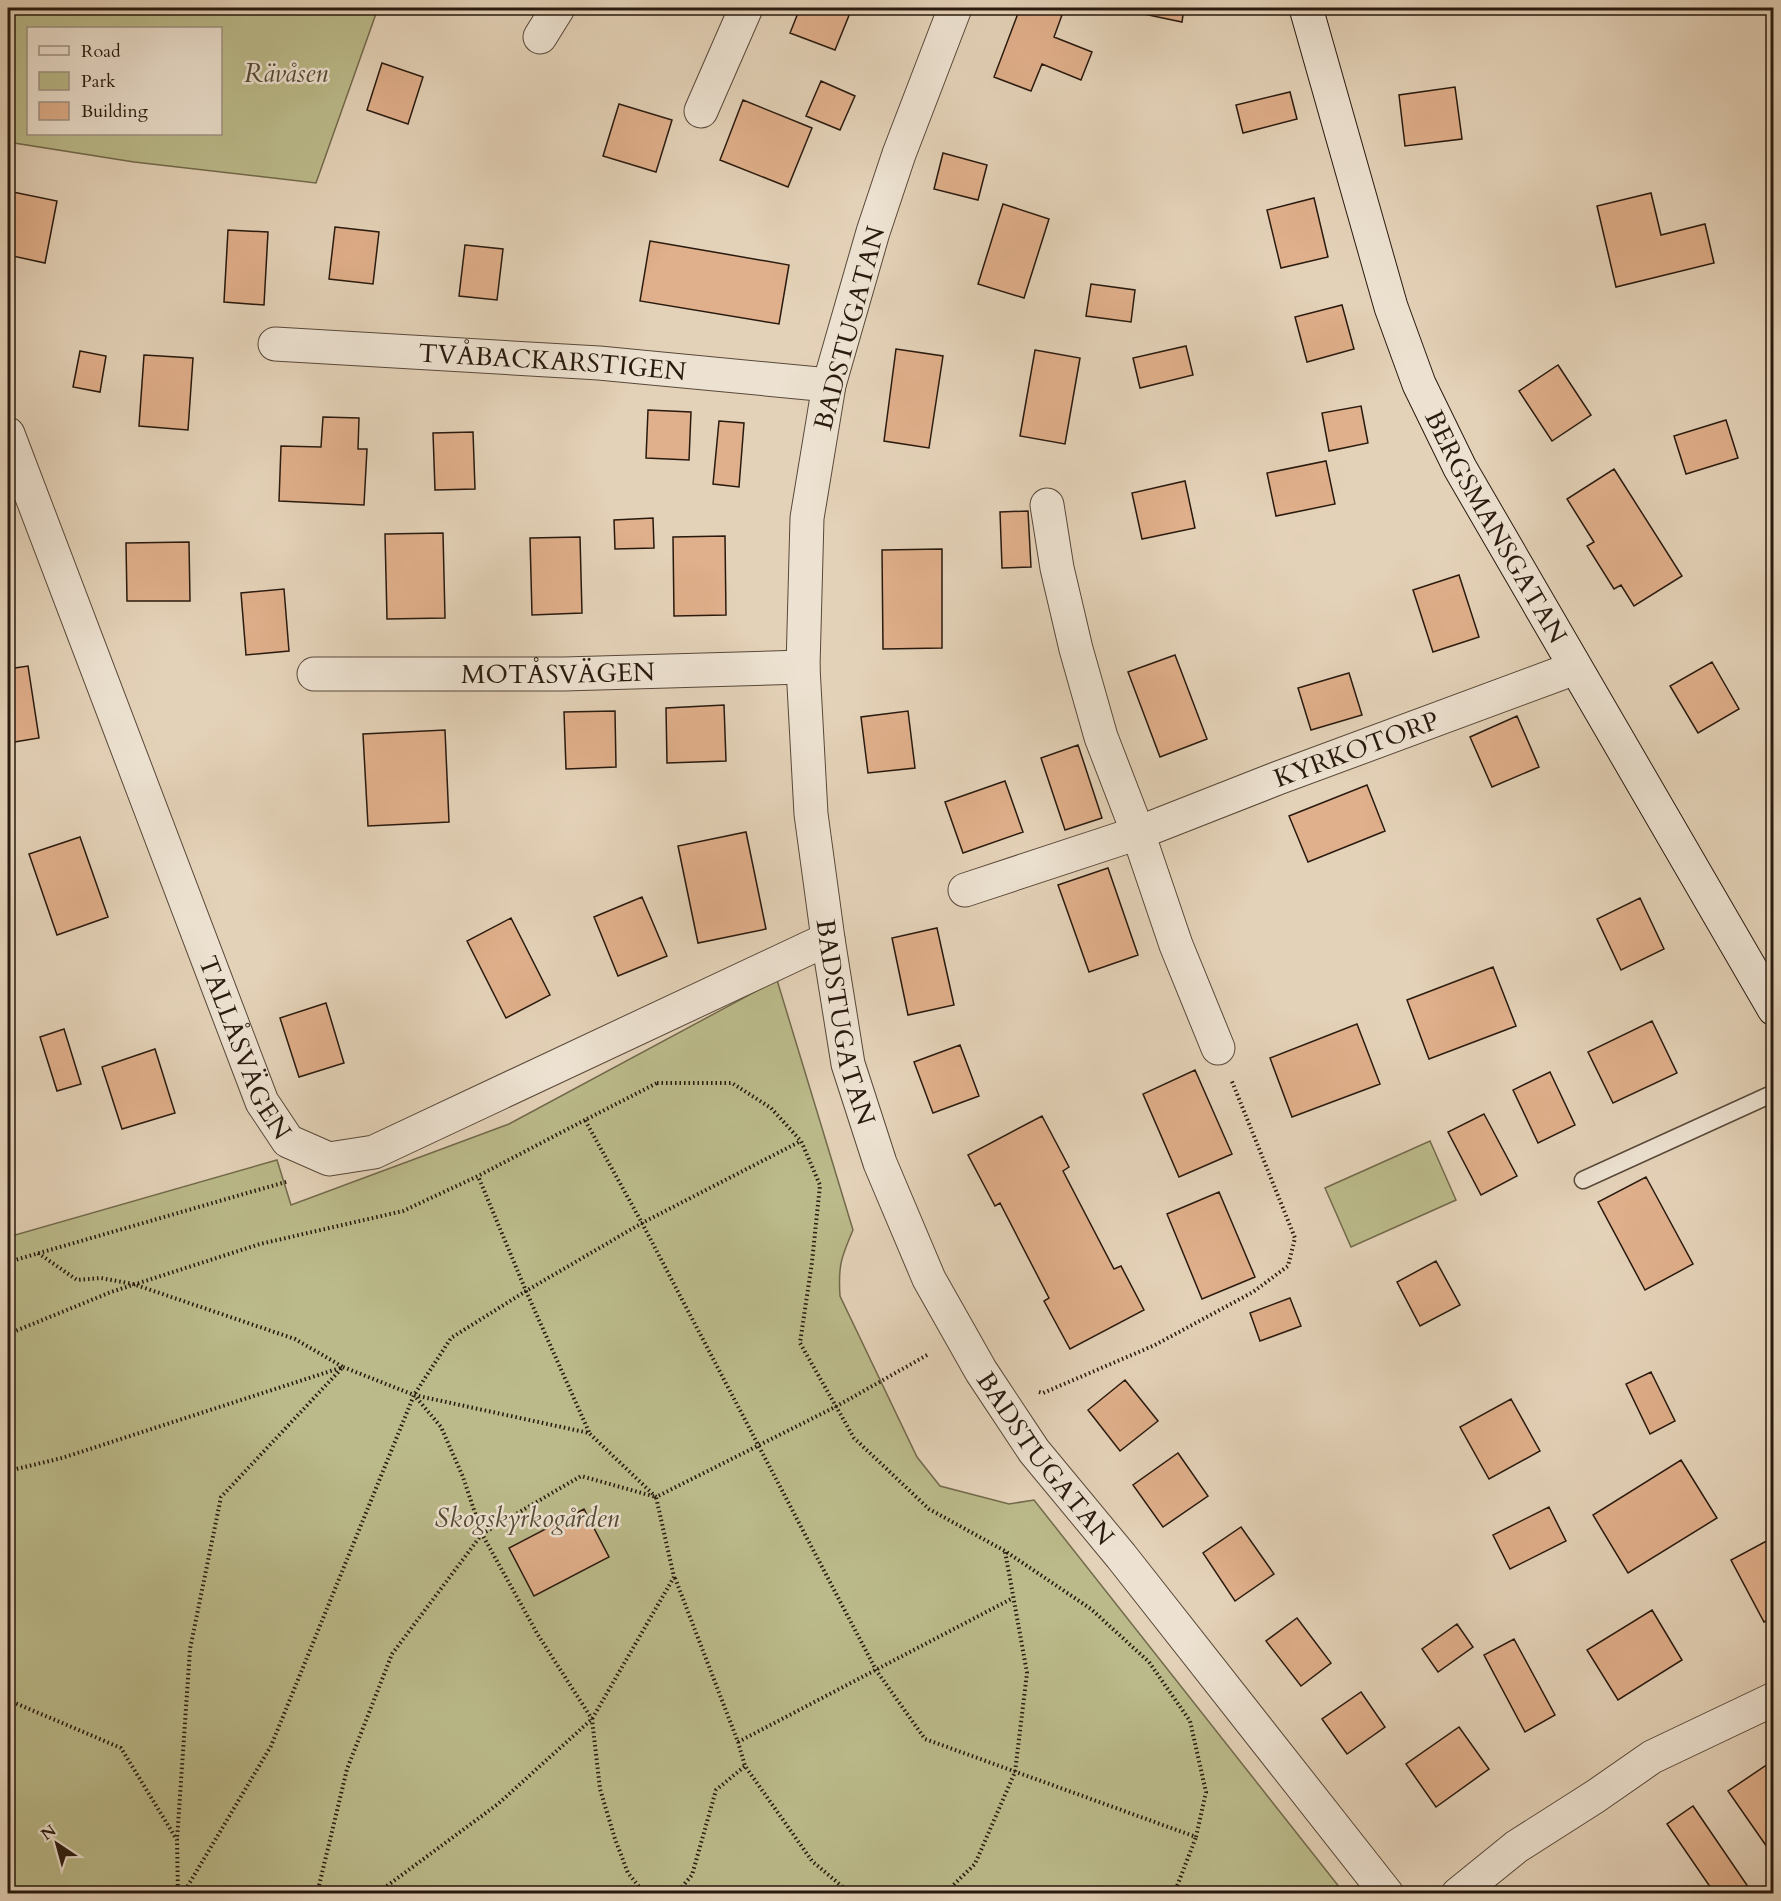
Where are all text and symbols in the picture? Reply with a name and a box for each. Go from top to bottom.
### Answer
legend [27,27,222,135]
text: Road [81,39,121,64]
park label: Rävåsen [244,56,328,91]
text: Park [81,69,116,94]
text: Building [81,99,149,124]
street label: BADSTUGATAN [805,222,893,434]
street label: TVÅBACKARSTIGEN [417,335,688,389]
street label: BERGSMANSGATAN [1416,404,1575,650]
street label: MOTÅSVÄGEN [461,654,656,692]
street label: KYRKOTORP [1269,703,1444,796]
street label: BADSTUGATAN [807,917,884,1130]
street label: TALLÅSVÄGEN [190,951,299,1147]
street label: BADSTUGATAN [968,1365,1122,1553]
park label: Skogskyrkogården [435,1501,619,1536]
north arrow [27,1814,87,1874]
text: N [37,1820,61,1846]

